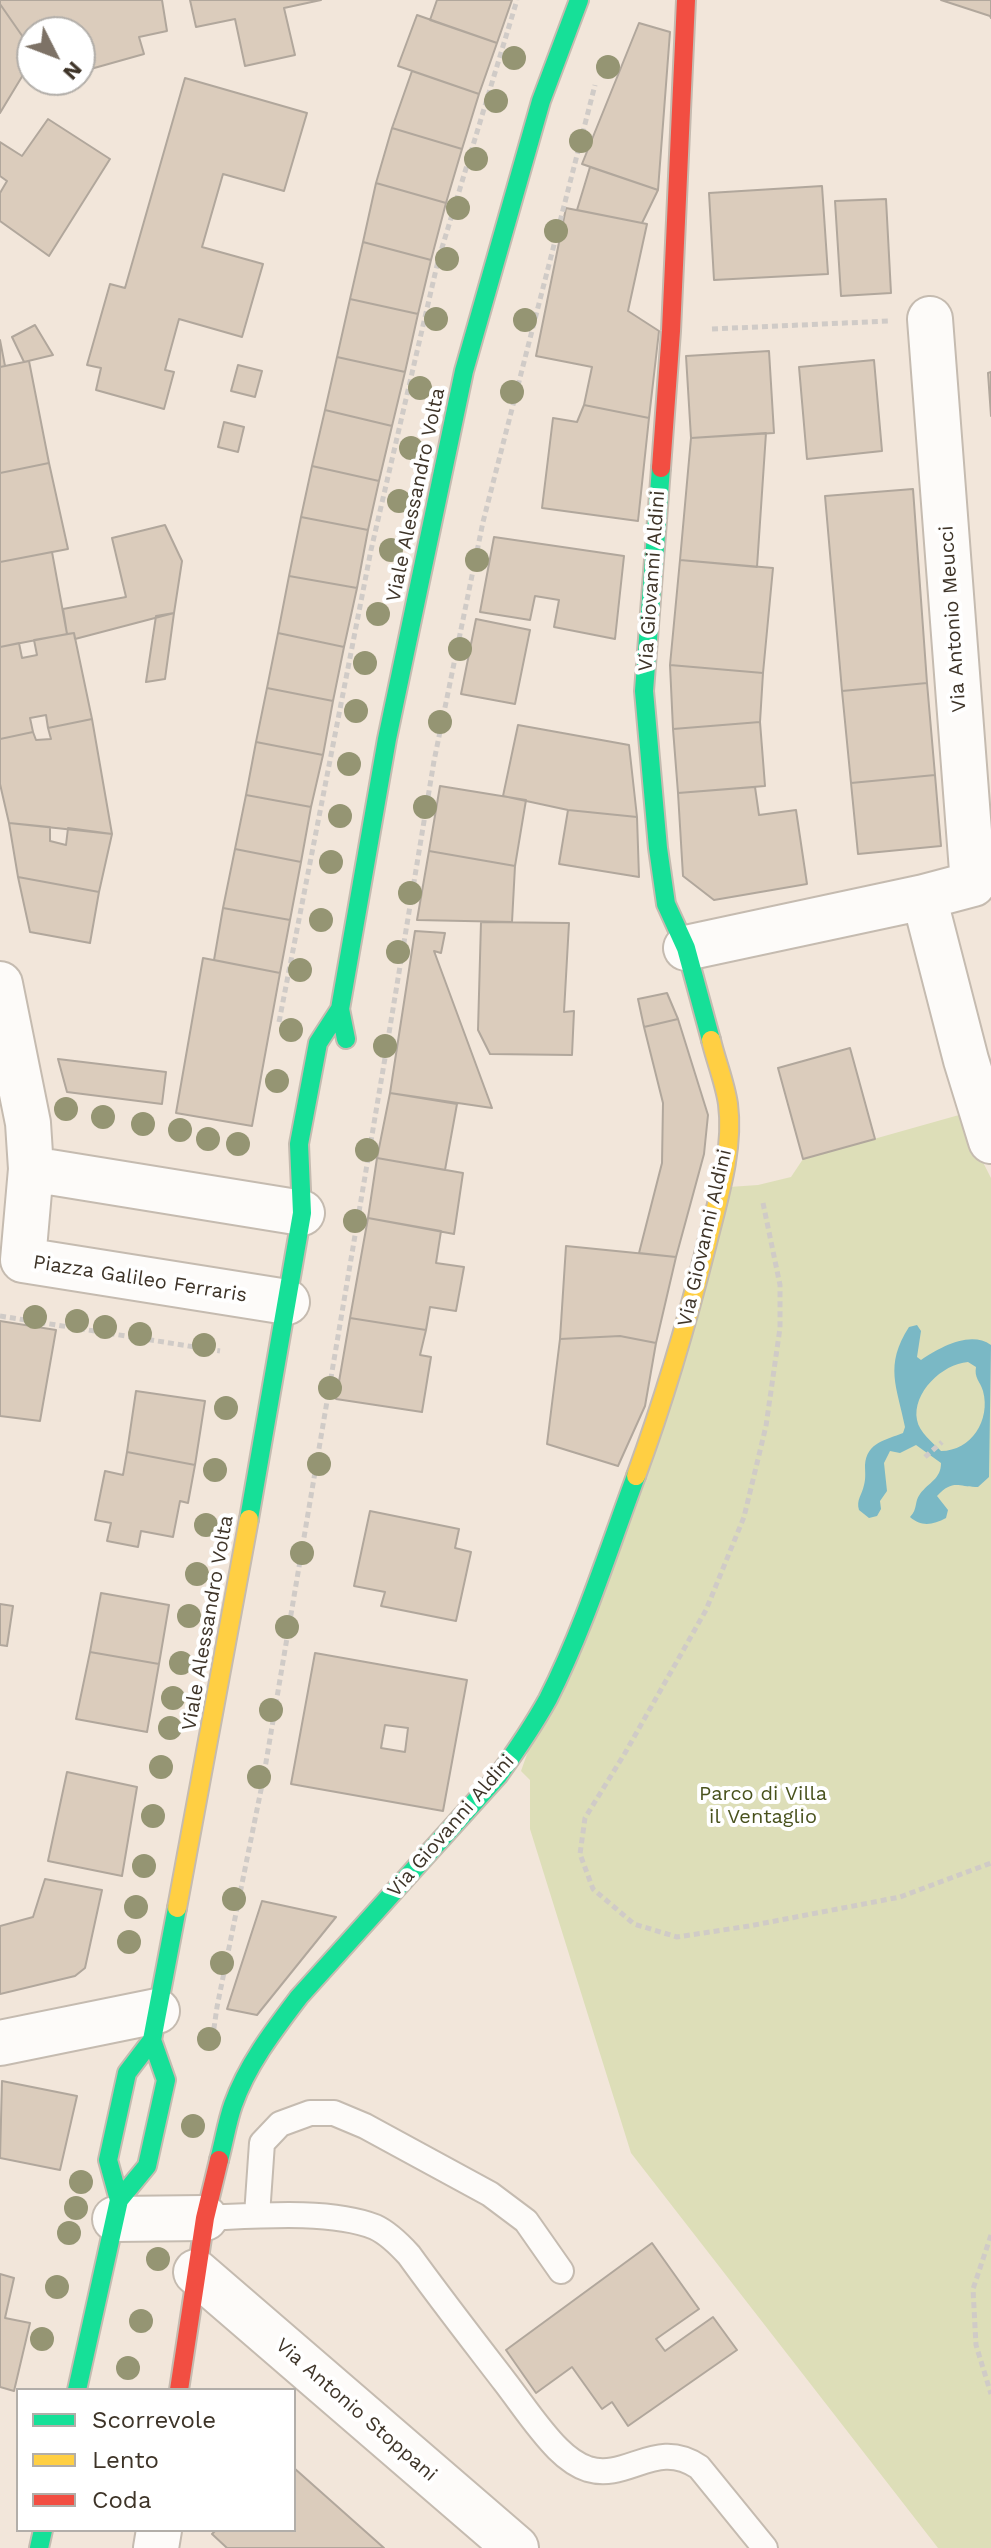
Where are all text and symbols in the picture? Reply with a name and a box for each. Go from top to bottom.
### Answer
north arrow [16,16,96,96]
text: N [58,57,87,85]
street label: Viale Alessandro Volta [382,386,450,604]
street label: Via Giovanni Aldini [634,490,670,672]
street label: Via Antonio Meucci [934,525,972,713]
street label: Via Giovanni Aldini [673,1147,737,1329]
street label: Piazza Galileo Ferraris [31,1250,249,1308]
street label: Viale Alessandro Volta [177,1513,239,1733]
street label: Via Giovanni Aldini [382,1750,520,1902]
park label: Parco di Villa il Ventaglio [699,1782,827,1829]
street label: Via Antonio Stoppani [270,2333,442,2487]
legend [16,2388,296,2532]
text: Scorrevole [92,2406,216,2434]
text: Lento [92,2446,159,2474]
text: Coda [92,2486,152,2514]

